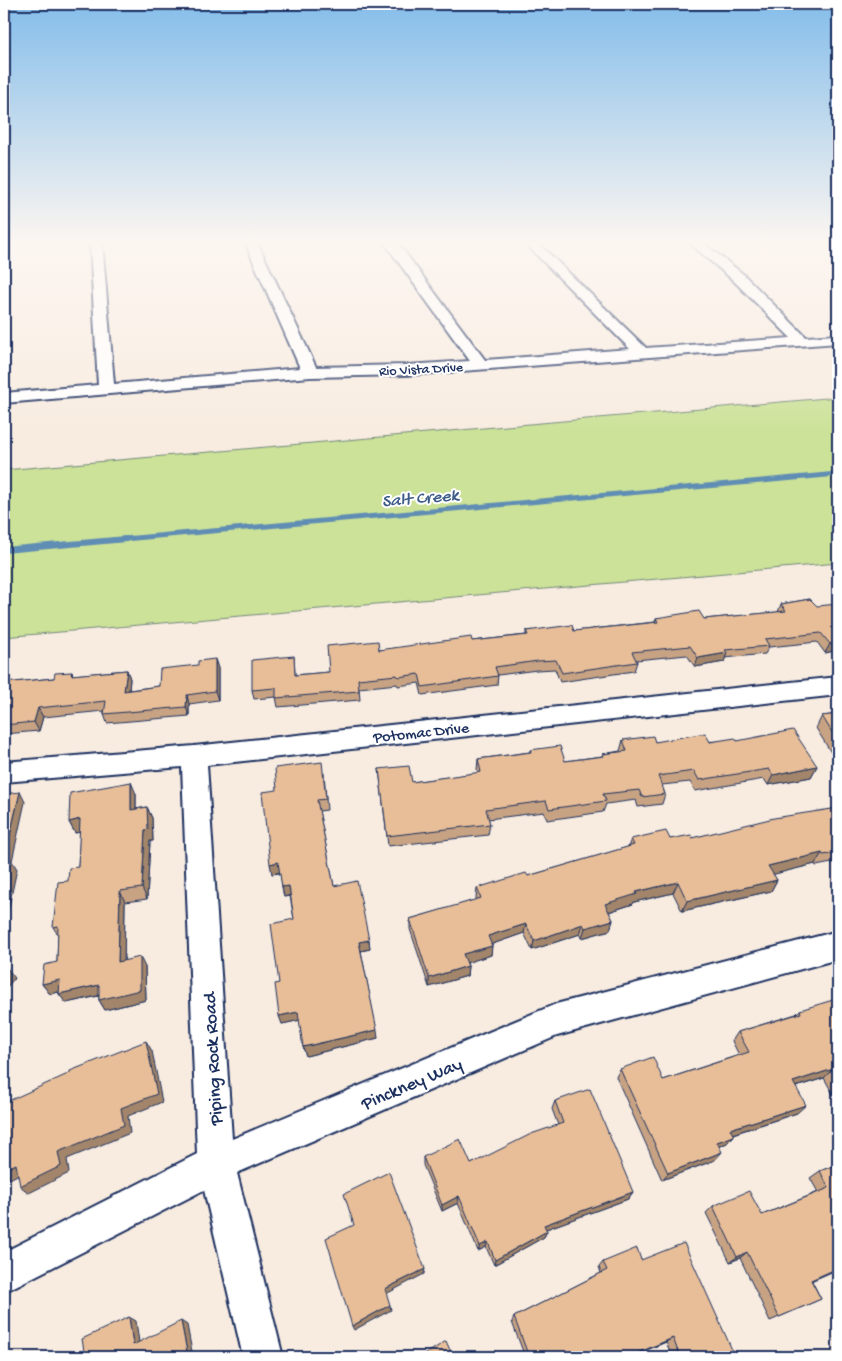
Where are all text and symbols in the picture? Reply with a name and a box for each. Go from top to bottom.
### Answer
street label: Rio Vista Drive [379,360,464,381]
water label: Salt Creek [381,486,461,513]
street label: Potomac Drive [371,720,471,749]
street label: Piping Rock Road [199,990,230,1127]
street label: Pinckney Way [358,1053,467,1117]

